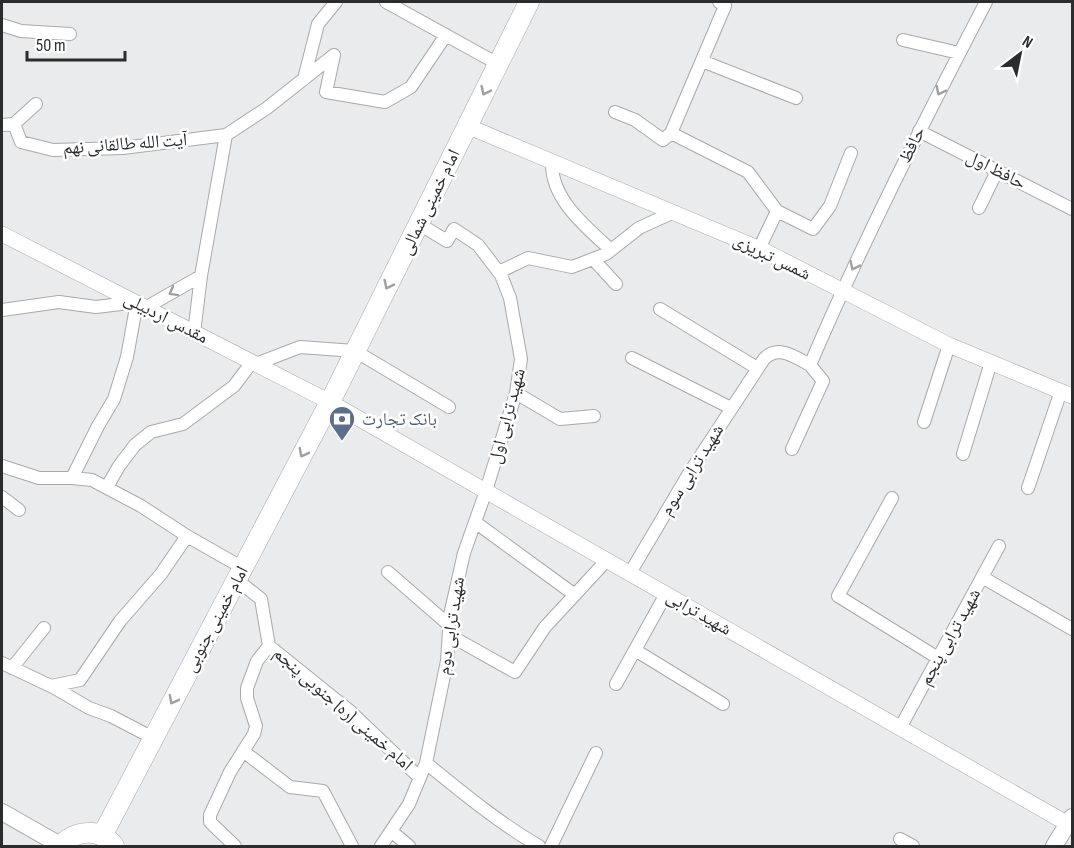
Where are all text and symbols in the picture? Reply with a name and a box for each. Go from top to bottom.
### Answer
scale bar [27,24,124,62]
north arrow [990,24,1050,84]
text: N [1018,32,1036,53]
text: 50 m [36,35,66,56]
one-way arrow [936,84,947,95]
one-way arrow [480,85,492,96]
street label: حافظ [894,124,930,166]
street label: آیت الله طالقانی نهم [62,129,188,160]
street label: امام خمینی شمالی [395,146,465,259]
street label: حافظ اول [963,146,1029,194]
street label: شمس تبریزی [730,229,814,285]
one-way arrow [849,259,861,270]
one-way arrow [384,278,396,289]
one-way arrow [169,285,180,296]
street label: مقدس اردبیلی [120,288,212,348]
street label: شهید ترابی اول [484,366,530,466]
bank icon: بانک تجارت [327,404,357,442]
place label: بانک تجارت [362,409,437,430]
street label: شهید ترابی سوم [656,421,729,520]
one-way arrow [299,447,310,458]
street label: امام خمینی جنوبی [179,562,254,676]
street label: شهید ترابی دوم [433,575,470,677]
street label: شهید ترابی پنجم [915,585,986,690]
street label: شهید ترابی [663,586,735,640]
street label: امام خمینی (ره) جنوبی پنجم [268,643,417,776]
one-way arrow [169,694,180,705]

